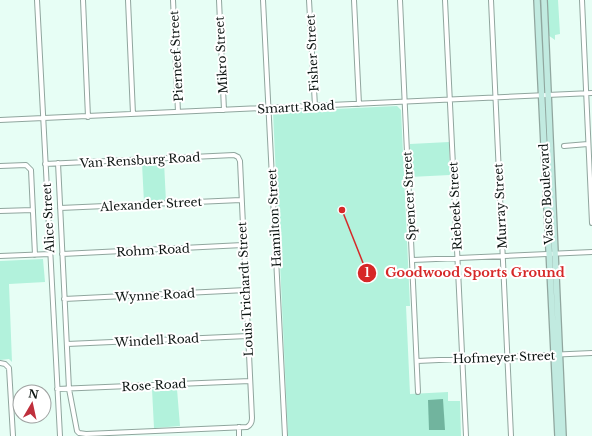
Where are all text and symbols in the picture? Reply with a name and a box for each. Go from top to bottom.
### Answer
street label: Pierneef Street [166,9,186,102]
street label: Fisher Street [302,13,322,92]
street label: Mikro Street [211,15,231,94]
street label: Smartt Road [257,97,335,117]
street label: Vasco Boulevard [536,143,556,246]
street label: Van Rensburg Road [78,149,201,171]
street label: Spencer Street [399,151,419,241]
street label: Riebeek Street [445,161,465,251]
street label: Murray Street [490,162,510,249]
street label: Hamilton Street [264,168,284,268]
street label: Alice Street [39,182,57,254]
street label: Alexander Street [99,194,203,214]
street label: Louis Trichardt Street [234,221,256,357]
street label: Rohm Road [116,241,190,259]
callout: Goodwood Sports Ground [357,260,573,285]
text: Goodwood Sports Ground [385,264,565,281]
text: 1 [364,265,370,280]
street label: Wynne Road [114,285,195,305]
street label: Windell Road [113,330,200,350]
street label: Hofmeyer Street [453,348,556,366]
street label: Rose Road [121,376,187,394]
north arrow [12,384,52,424]
text: N [27,386,40,402]

